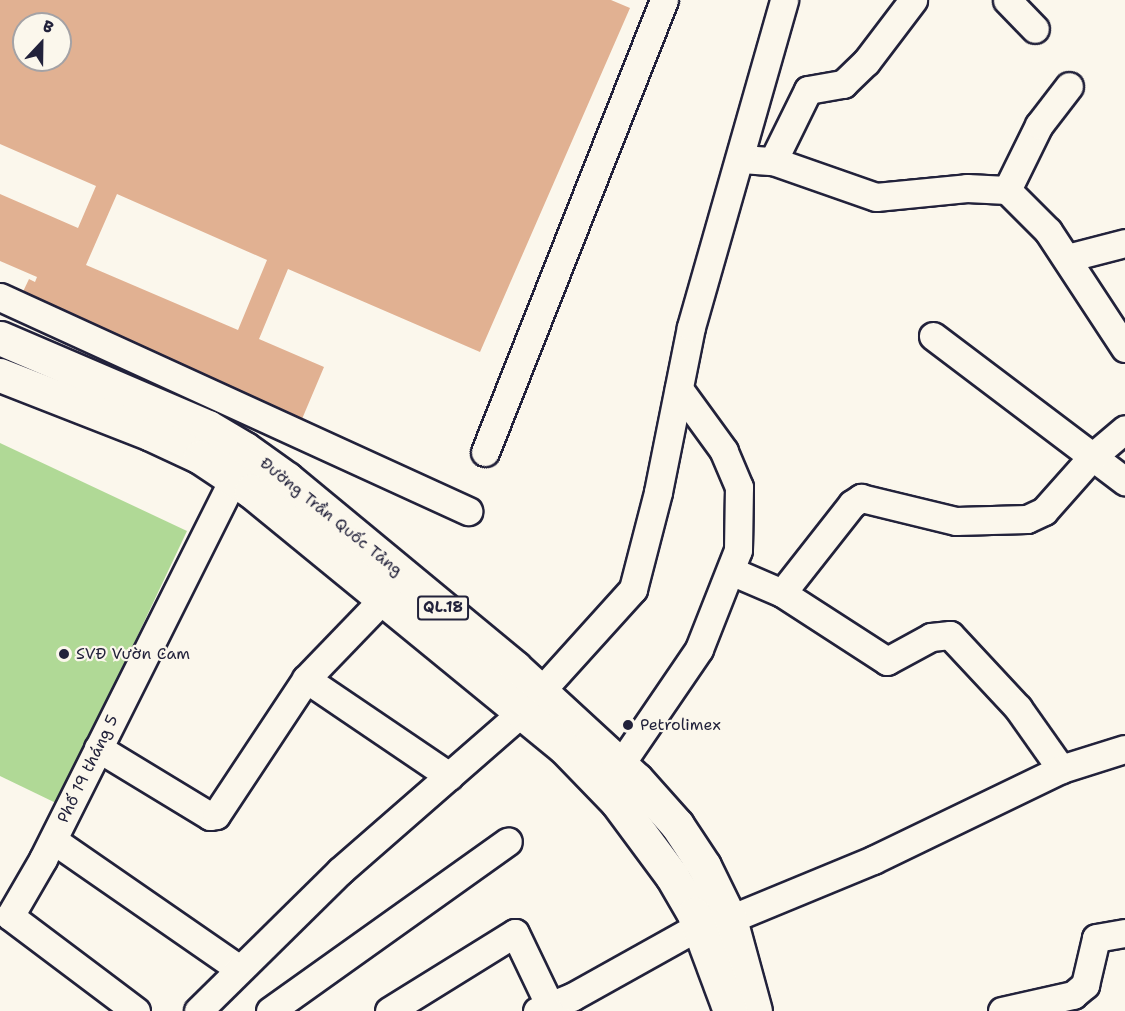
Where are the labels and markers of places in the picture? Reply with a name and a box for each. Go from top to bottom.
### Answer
place label: SVĐ Vườn Cam [76,644,190,664]
marker: SVĐ Vườn Cam [57,647,71,661]
place label: Petrolimex [640,715,721,735]
marker: Petrolimex [621,718,635,732]

